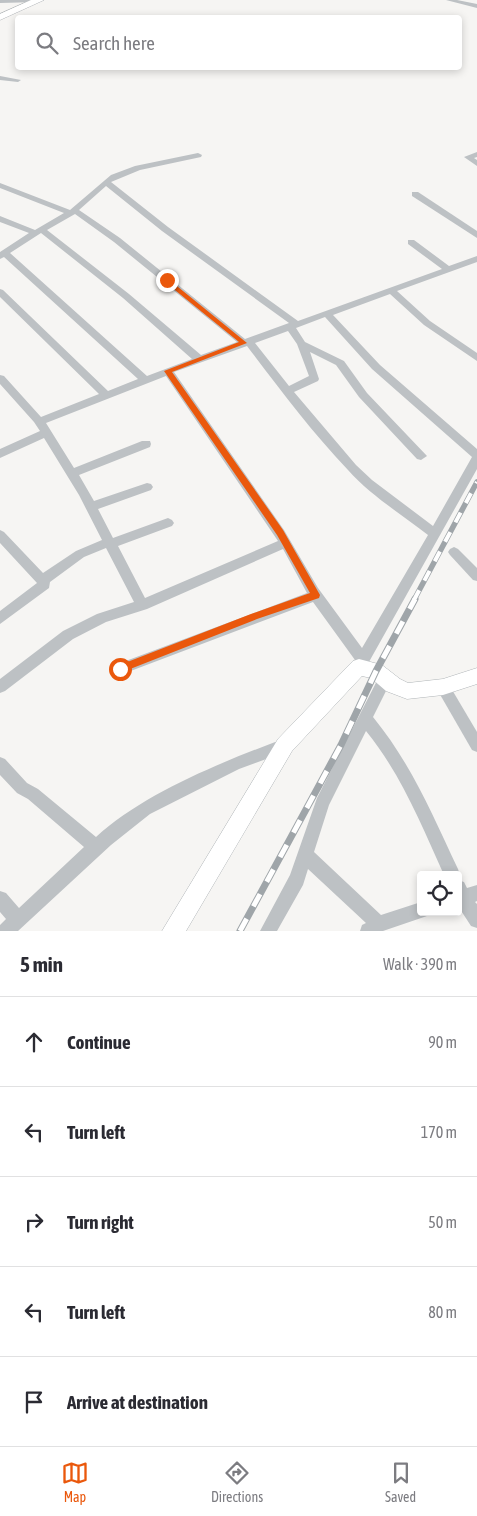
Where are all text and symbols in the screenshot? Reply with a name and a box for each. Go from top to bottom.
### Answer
search box [15,15,462,70]
icon: search [33,29,61,57]
text: Search here [73,32,155,54]
route end [156,269,179,292]
route start [109,658,132,681]
map controls [417,871,462,916]
button: locate [417,871,462,916]
text: 5 min [20,952,63,976]
text: Walk · 390 m [383,955,457,973]
icon: ahead [20,1028,48,1056]
text: Continue [67,1031,131,1053]
text: 90 m [428,1033,457,1051]
icon: left [20,1118,48,1146]
text: Turn left [67,1121,125,1143]
text: 170 m [421,1123,457,1141]
icon: right [20,1208,48,1236]
text: Turn right [67,1211,134,1233]
text: 50 m [428,1213,457,1231]
icon: left [20,1298,48,1326]
text: Turn left [67,1301,125,1323]
text: 80 m [428,1303,457,1321]
icon: arrive [20,1388,48,1416]
text: Arrive at destination [67,1391,208,1413]
tab: Map [61,1459,89,1505]
tab: Directions [211,1459,263,1505]
tab: Saved [385,1459,416,1505]

